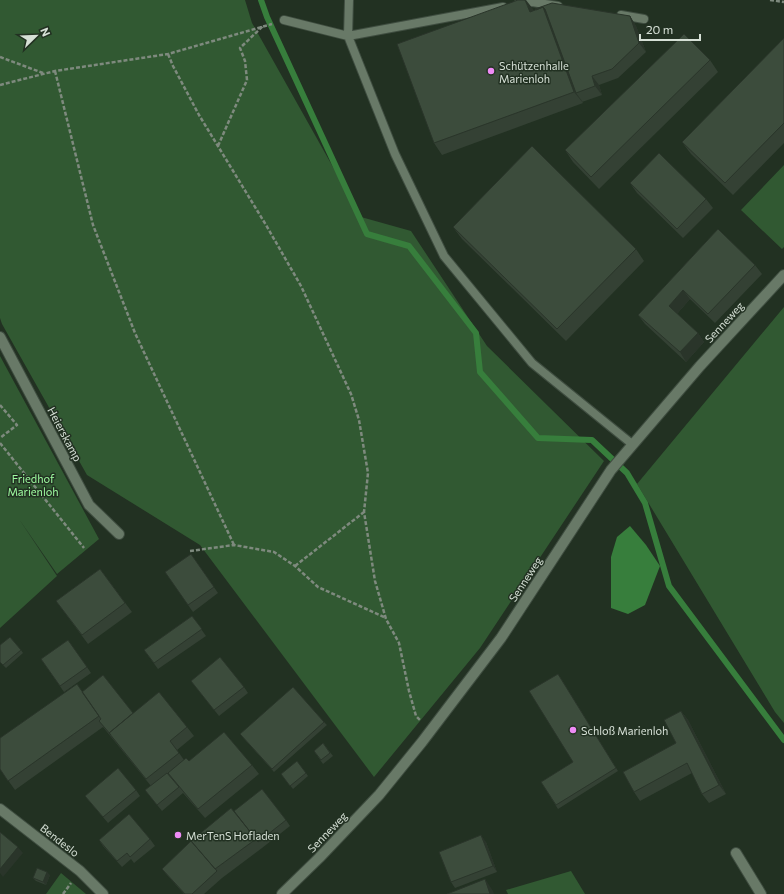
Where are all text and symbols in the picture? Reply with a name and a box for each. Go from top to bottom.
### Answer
north arrow [16,16,56,56]
scale bar [640,16,700,42]
text: 20 m [646,22,673,36]
text: N [38,26,53,38]
place label: Schützenhalle Marienloh [499,59,569,85]
marker: Schützenhalle Marienloh [486,66,496,76]
street label: Senneweg [702,299,746,345]
street label: Heierskamp [45,405,85,463]
park label: Friedhof Marienloh [7,472,59,498]
street label: Senneweg [506,554,544,604]
place label: Schloß Marienloh [581,724,668,737]
marker: Schloß Marienloh [568,725,578,735]
street label: Senneweg [305,809,349,855]
street label: Bendeslo [38,821,82,859]
place label: MerTenS Hofladen [186,829,280,842]
marker: MerTenS Hofladen [173,830,183,840]

